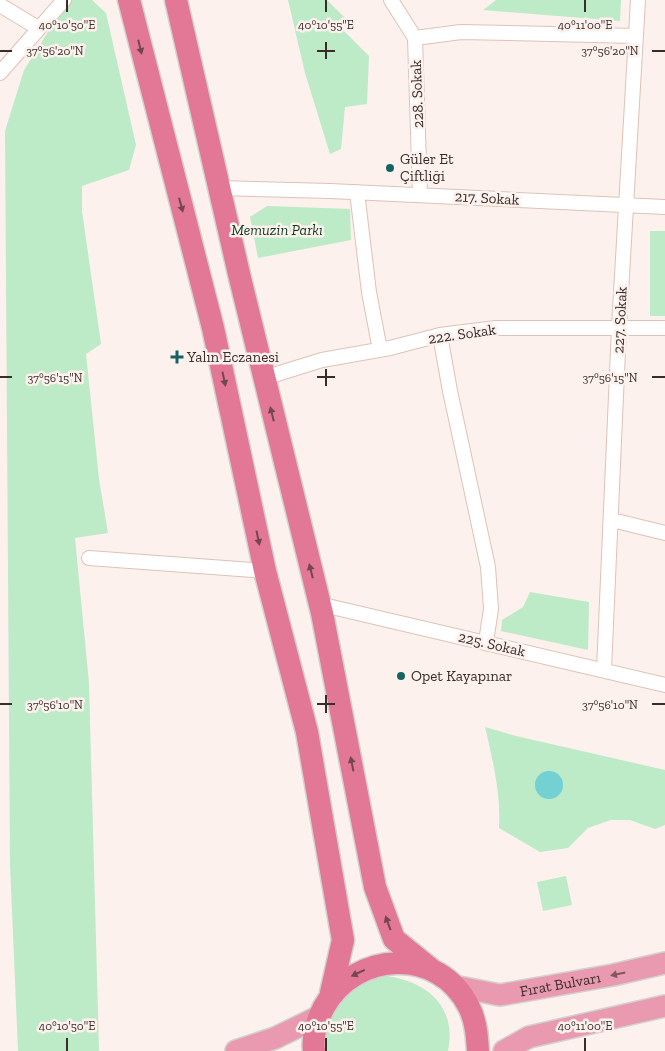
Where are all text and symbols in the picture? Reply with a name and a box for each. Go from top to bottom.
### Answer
text: 40°10'50"E [39,18,95,32]
text: 40°10'55"E [298,18,354,32]
text: 40°11'00"E [558,18,612,32]
one-way arrow [136,40,144,55]
text: 37°56'20"N [26,44,84,58]
text: 37°56'20"N [581,44,639,58]
street label: 228. Sokak [407,59,427,129]
place label: Güler Et Çiftliği [400,150,454,185]
marker: Güler Et Çiftliği [384,162,396,174]
street label: 217. Sokak [454,187,520,209]
one-way arrow [177,197,185,212]
park label: Memuzin Parkı [231,221,323,239]
street label: 227. Sokak [609,286,631,354]
street label: 222. Sokak [427,320,497,348]
place label: Yalın Eczanesi [186,348,279,366]
marker: Yalın Eczanesi [171,351,183,363]
text: 37°56'15"N [27,371,83,385]
text: 37°56'15"N [582,371,638,385]
one-way arrow [220,372,228,387]
one-way arrow [268,406,276,421]
one-way arrow [254,531,262,546]
one-way arrow [307,564,315,579]
street label: 225. Sokak [457,628,527,660]
place label: Opet Kayapınar [411,667,512,685]
marker: Opet Kayapınar [395,670,407,682]
text: 37°56'10"N [27,698,83,712]
text: 37°56'10"N [582,698,638,712]
one-way arrow [348,756,356,772]
one-way arrow [384,915,391,930]
street label: Fırat Bulvarı [518,968,602,1000]
one-way arrow [351,969,365,977]
one-way arrow [610,970,625,978]
text: 40°10'50"E [39,1019,95,1033]
text: 40°10'55"E [298,1019,354,1033]
text: 40°11'00"E [558,1019,612,1033]

